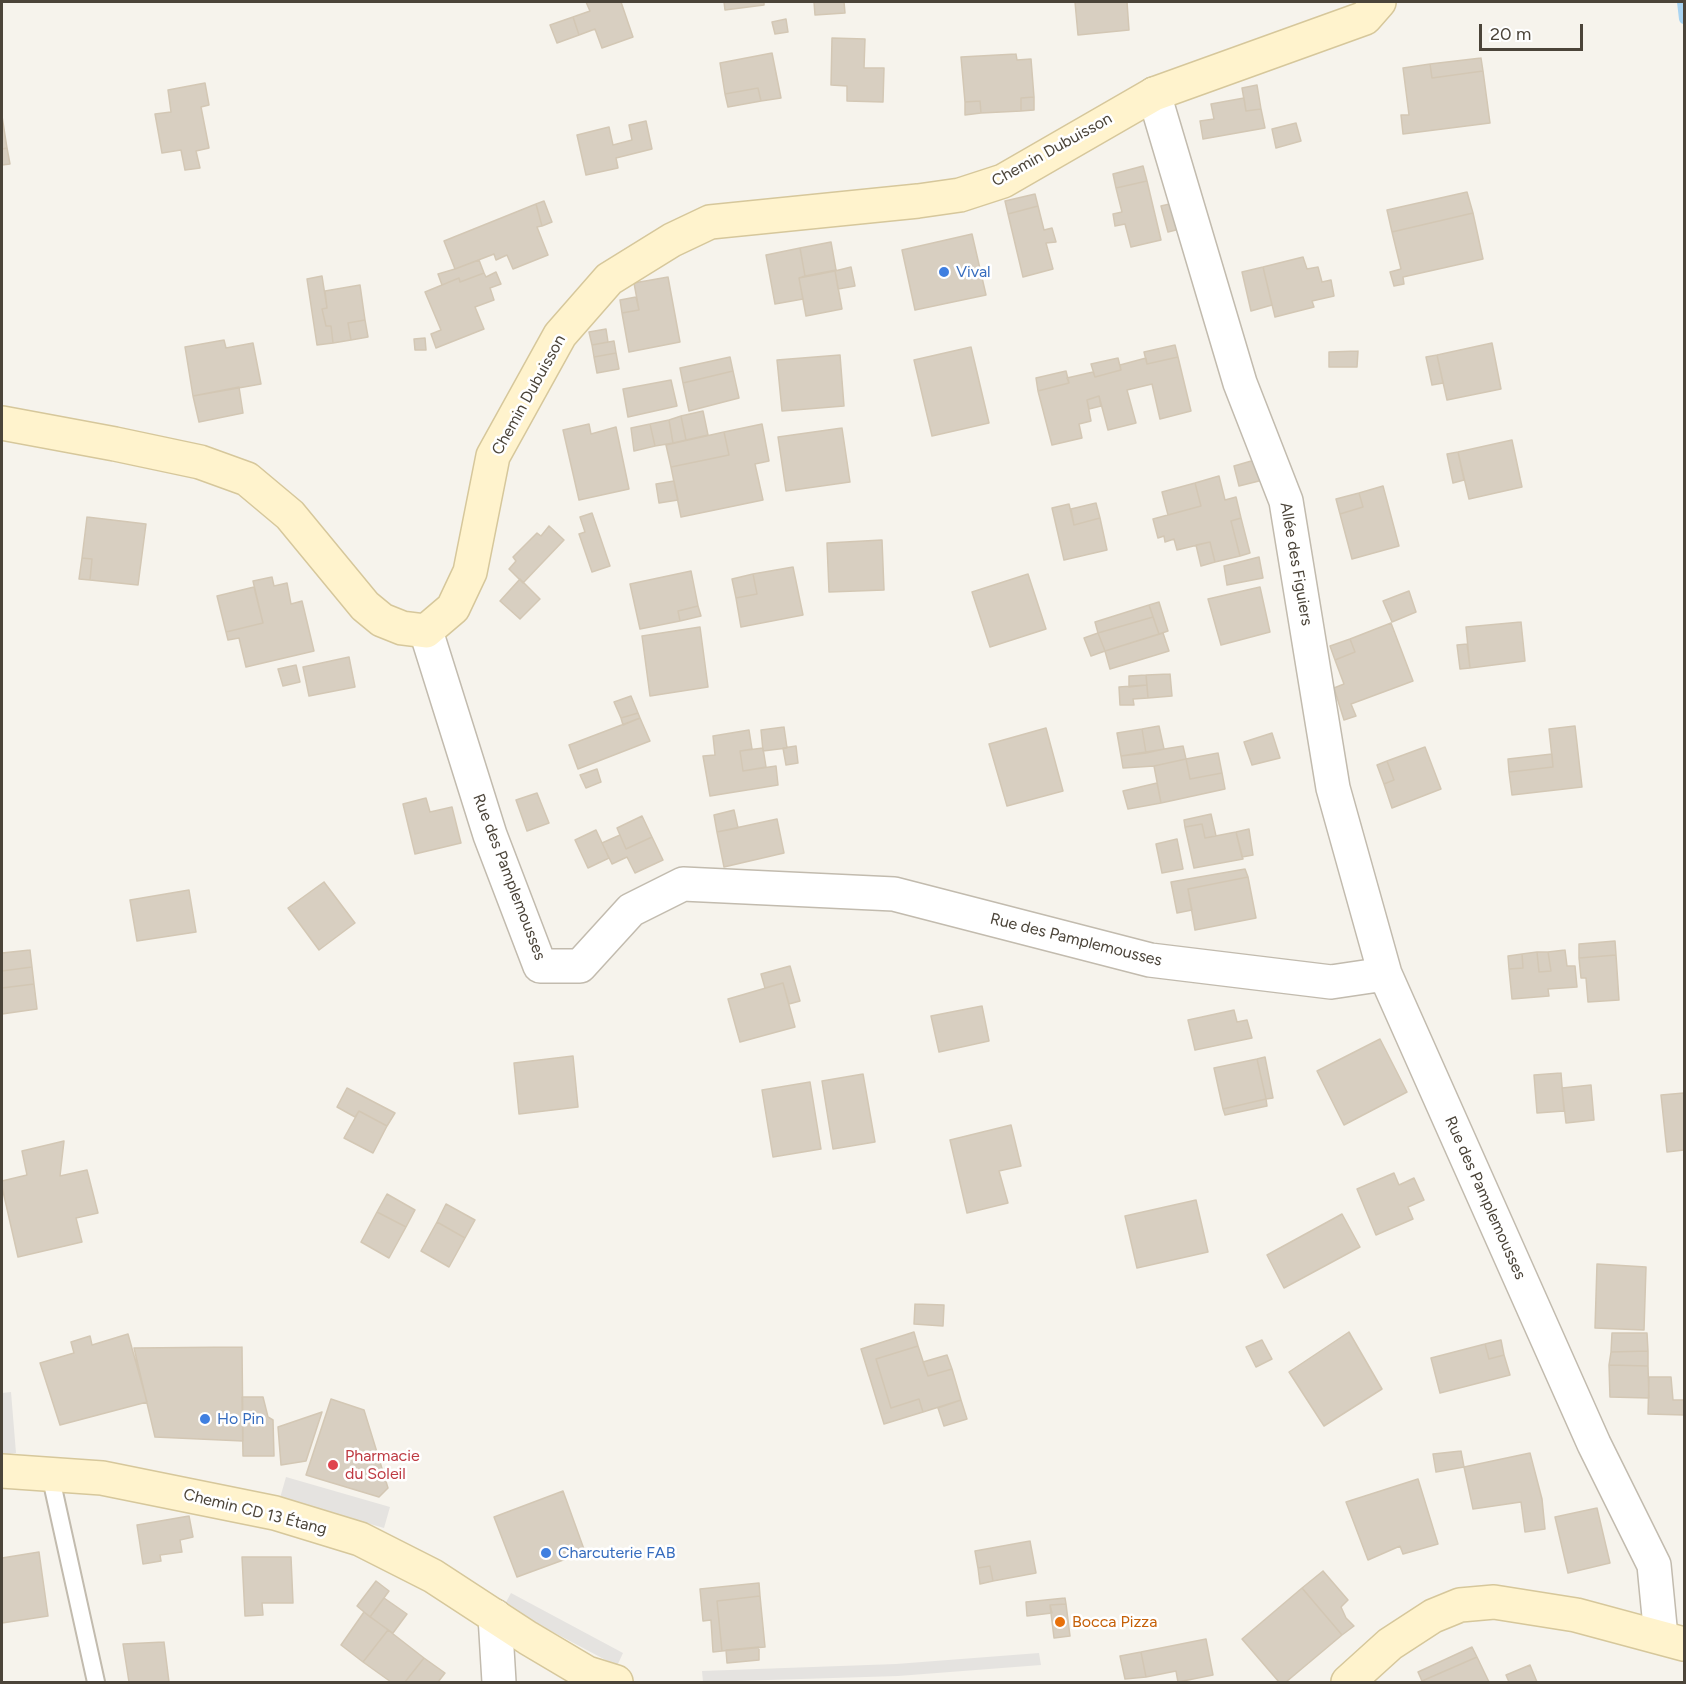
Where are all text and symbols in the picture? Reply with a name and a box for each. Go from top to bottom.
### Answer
scale bar [1482,12,1586,50]
text: 20 m [1490,23,1531,45]
street label: Chemin Dubuisson [989,109,1115,191]
place label: Vival [956,262,991,282]
marker: Vival [937,265,951,279]
street label: Chemin Dubuisson [488,332,570,458]
street label: Allée des Figuiers [1276,501,1316,627]
street label: Rue des Pamplemousses [468,791,550,963]
street label: Rue des Pamplemousses [988,909,1164,971]
street label: Rue des Pamplemousses [1440,1113,1530,1283]
place label: Ho Pin [217,1409,264,1429]
marker: Ho Pin [198,1412,212,1426]
place label: Pharmacie du Soleil [345,1446,420,1484]
marker: Pharmacie du Soleil [326,1458,340,1472]
street label: Chemin CD 13 Étang [181,1485,329,1539]
place label: Charcuterie FAB [558,1543,675,1563]
marker: Charcuterie FAB [539,1546,553,1560]
place label: Bocca Pizza [1072,1612,1157,1632]
marker: Bocca Pizza [1053,1615,1067,1629]

